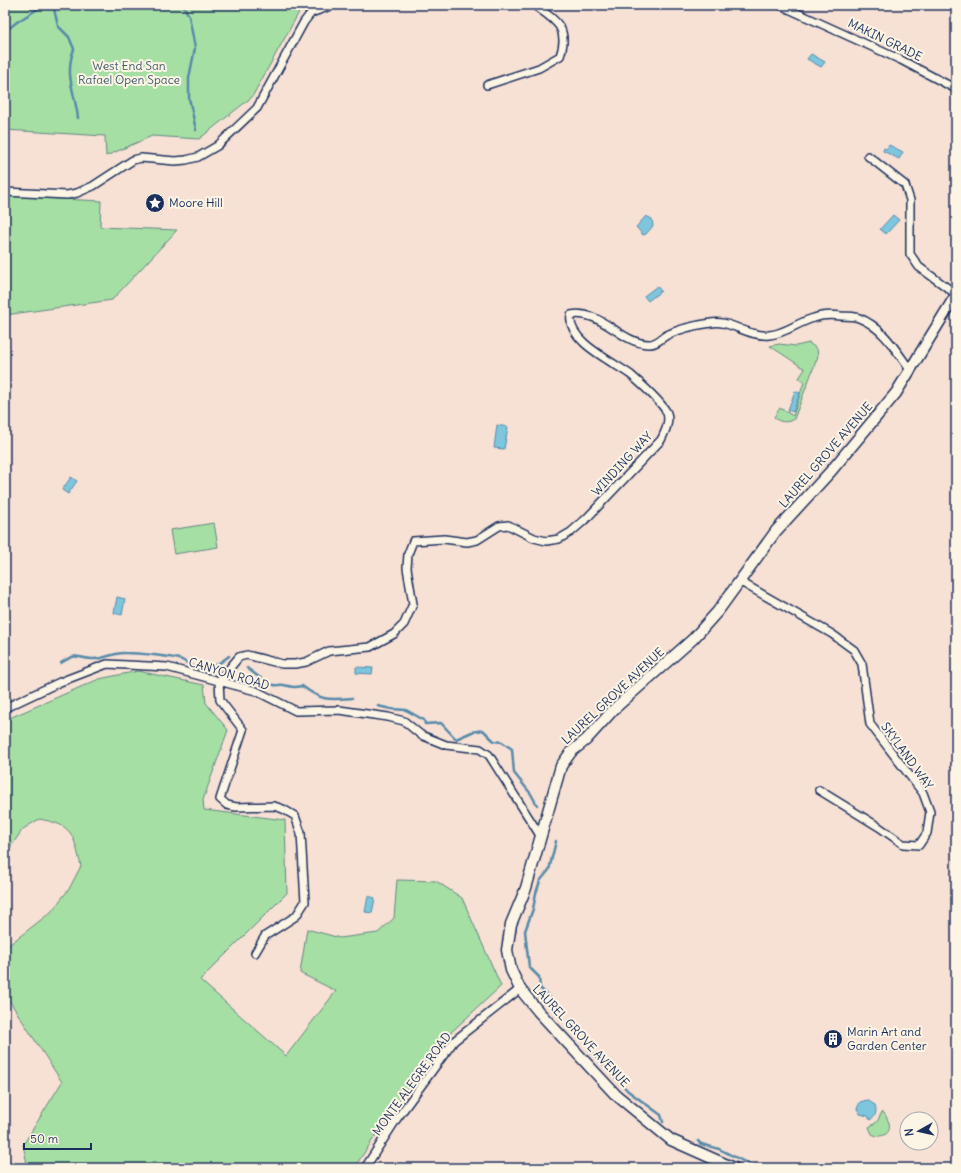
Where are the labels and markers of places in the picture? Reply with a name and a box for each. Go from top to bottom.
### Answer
place icon: Moore Hill [144,192,166,214]
place label: Moore Hill [169,195,223,210]
place label: Marin Art and Garden Center [847,1024,927,1053]
building icon: Marin Art and Garden Center [822,1028,844,1050]

